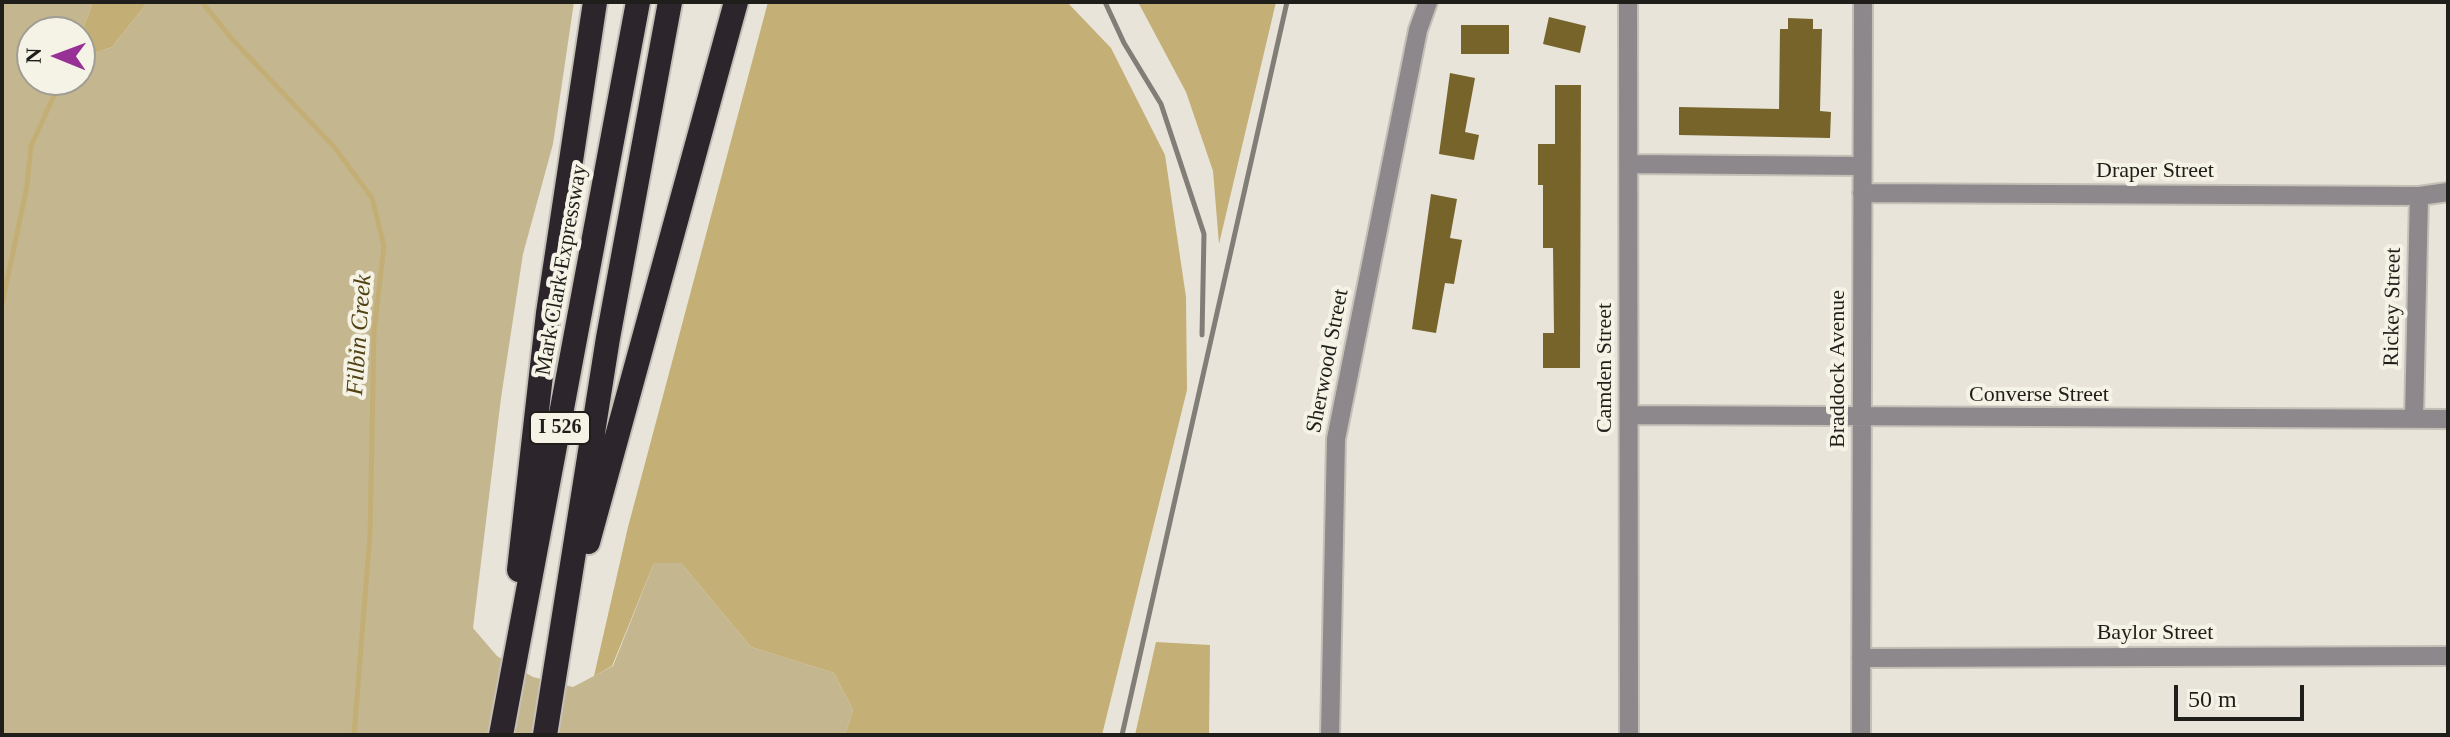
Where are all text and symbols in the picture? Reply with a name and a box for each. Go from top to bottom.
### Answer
north arrow [16,16,96,96]
text: N [21,47,46,64]
street label: Draper Street [2096,158,2214,184]
street label: Mark Clark Expressway [530,162,594,378]
street label: Rickey Street [2379,247,2407,367]
water label: Filbin Creek [341,274,379,396]
street label: Sherwood Street [1301,287,1355,435]
street label: Braddock Avenue [1825,290,1851,448]
street label: Camden Street [1592,303,1618,433]
street label: Converse Street [1969,382,2109,408]
road number: I 526 [530,412,590,444]
street label: Baylor Street [2097,620,2213,646]
scale bar [2178,669,2308,719]
text: 50 m [2188,686,2237,712]

